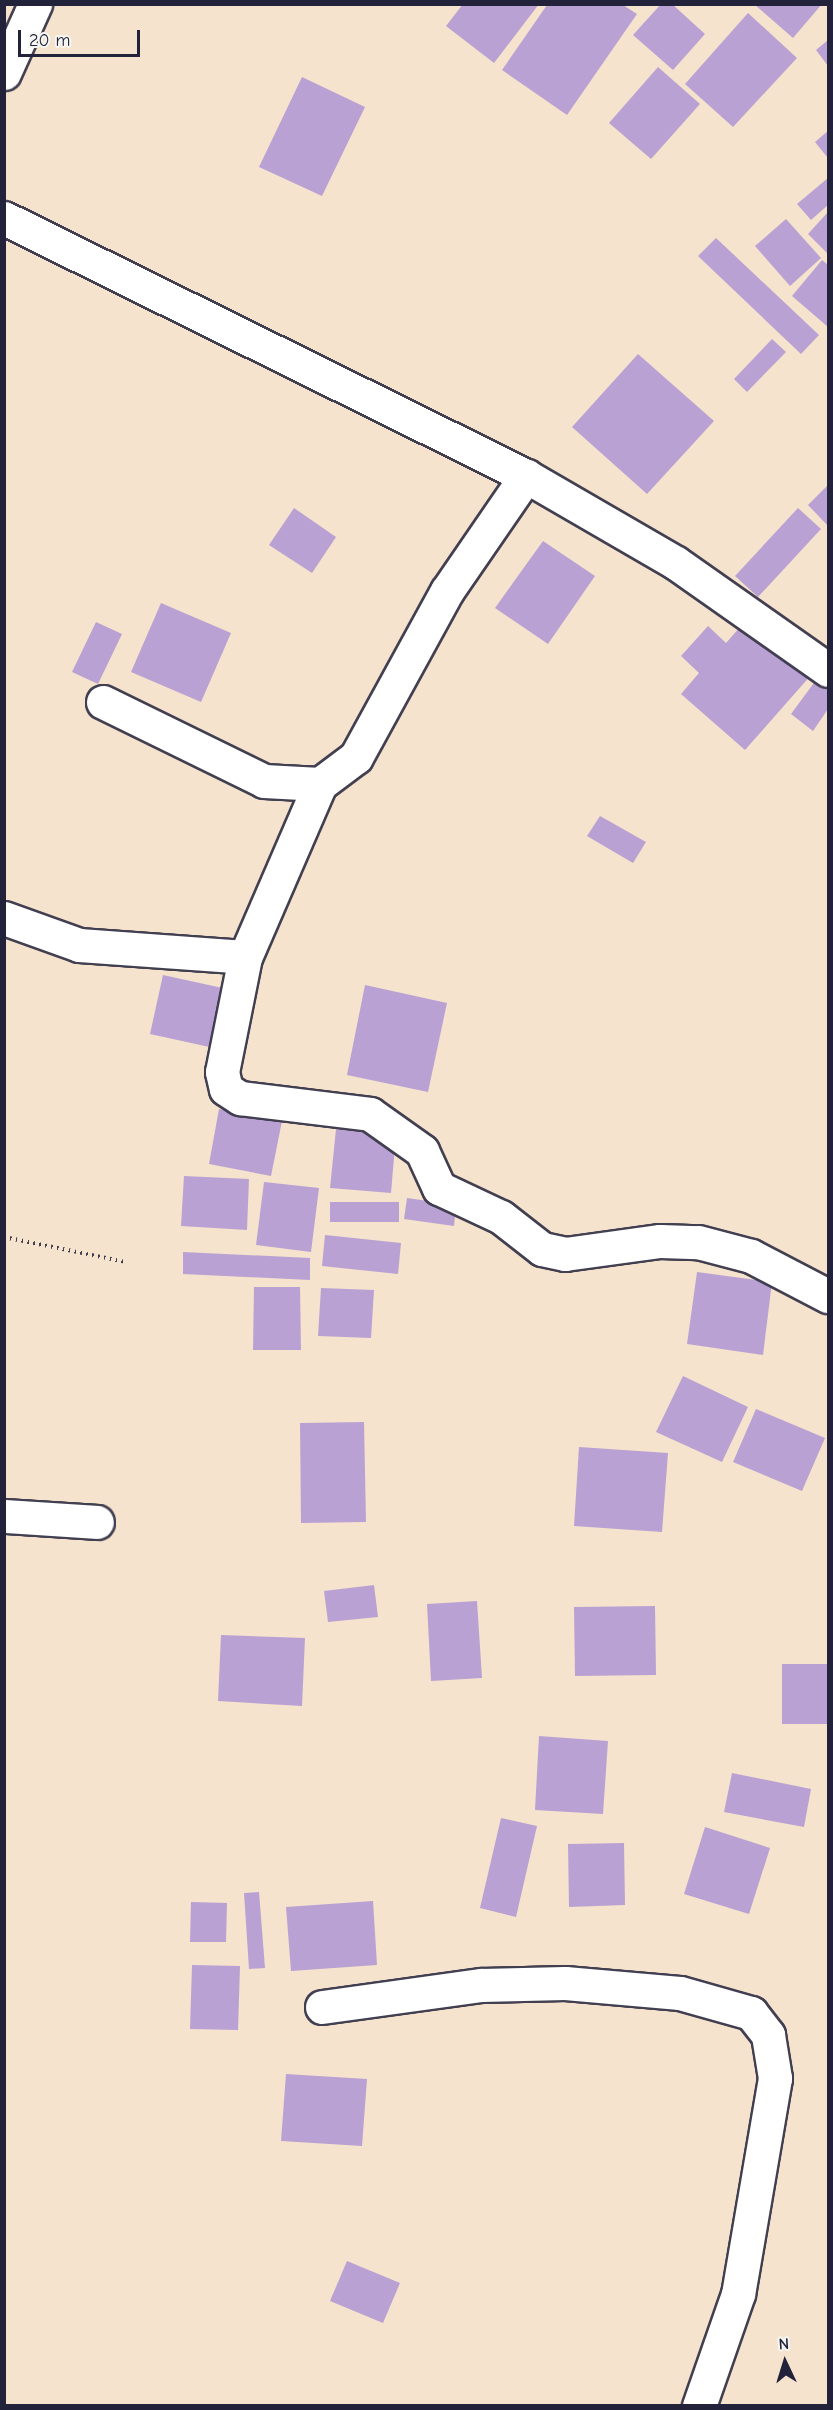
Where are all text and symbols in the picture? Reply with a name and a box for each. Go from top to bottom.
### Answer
scale bar [21,18,142,56]
text: 20 m [29,30,70,51]
north arrow [755,2332,815,2392]
text: N [778,2335,790,2353]

